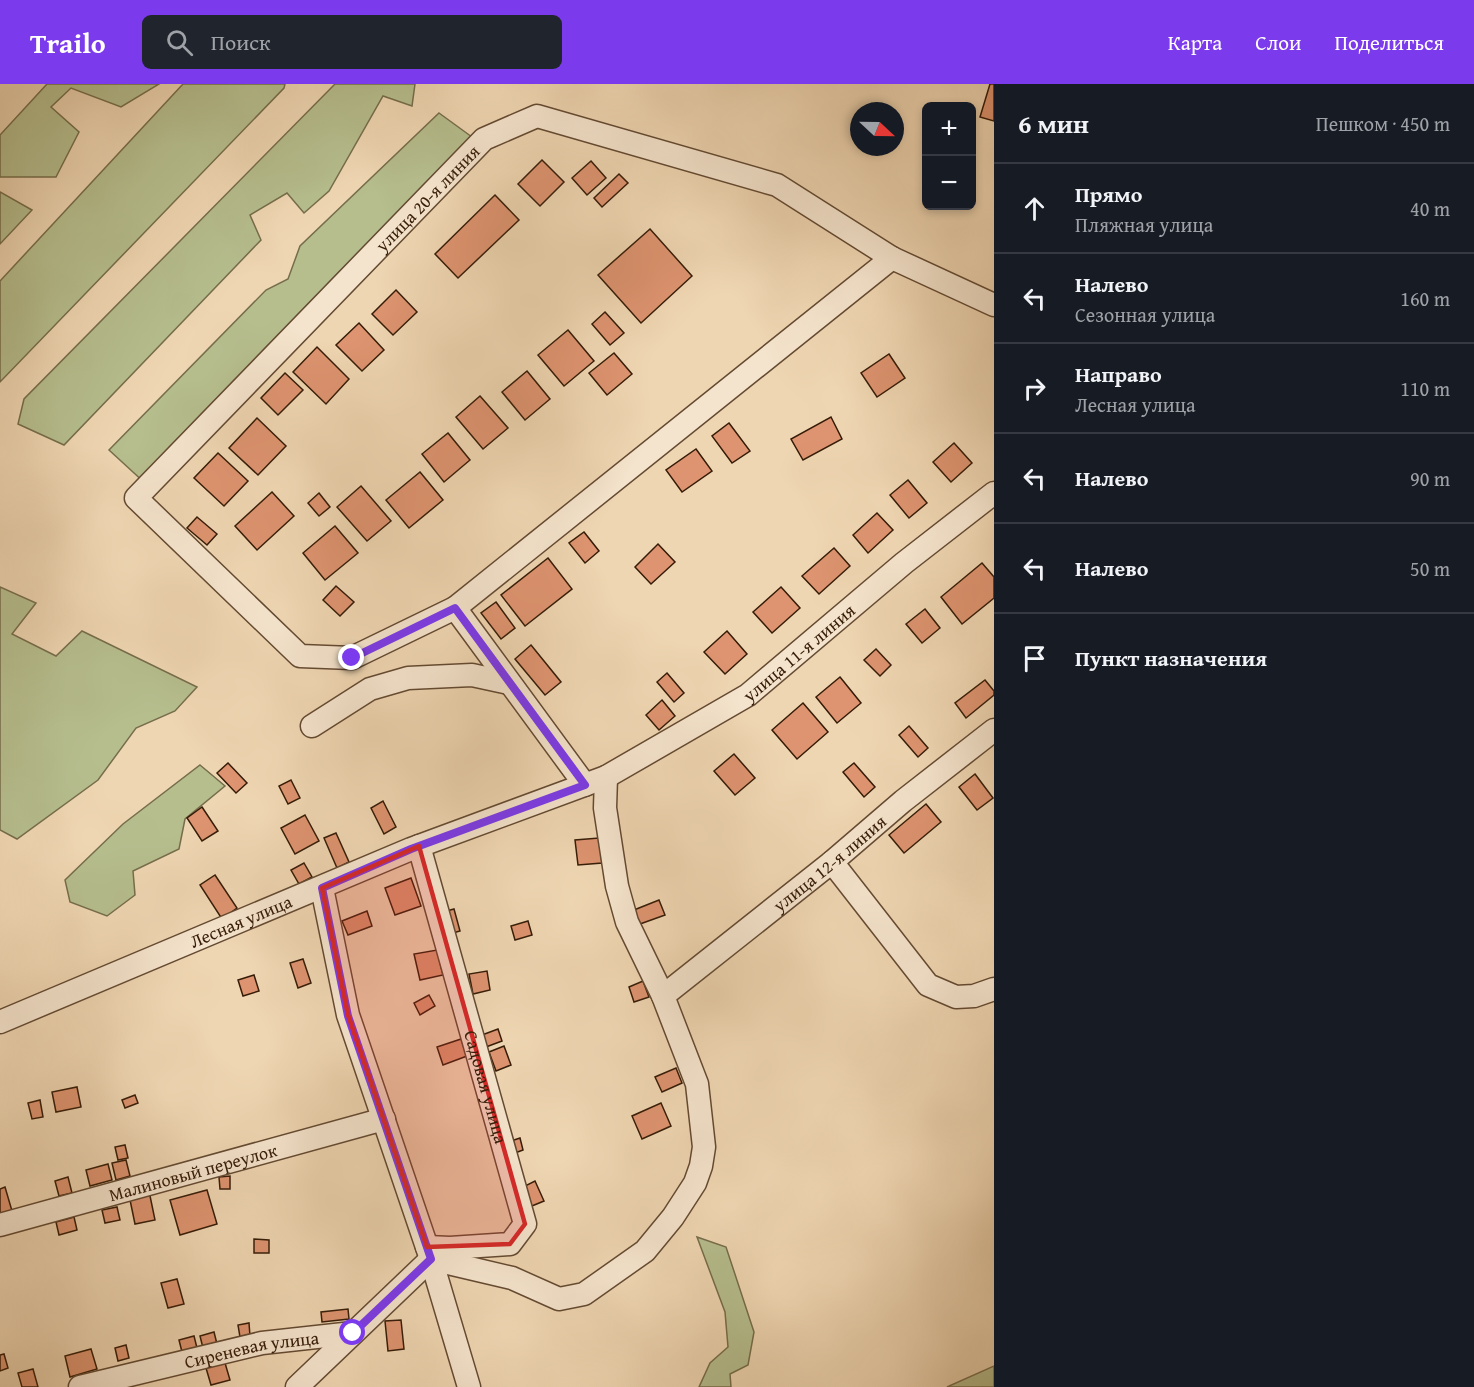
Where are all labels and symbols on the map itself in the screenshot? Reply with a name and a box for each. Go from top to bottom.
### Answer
north arrow [850,102,904,156]
street label: улица 20-я линия [368,138,485,258]
street label: улица 11-я линия [736,597,861,708]
route end [338,644,364,670]
street label: улица 12-я линия [766,808,892,918]
street label: Лесная улица [185,887,296,954]
street label: Садовая улица [458,1027,515,1147]
street label: Малиновый переулок [106,1136,281,1208]
route start [339,1319,365,1345]
street label: Сиреневая улица [181,1323,321,1375]

